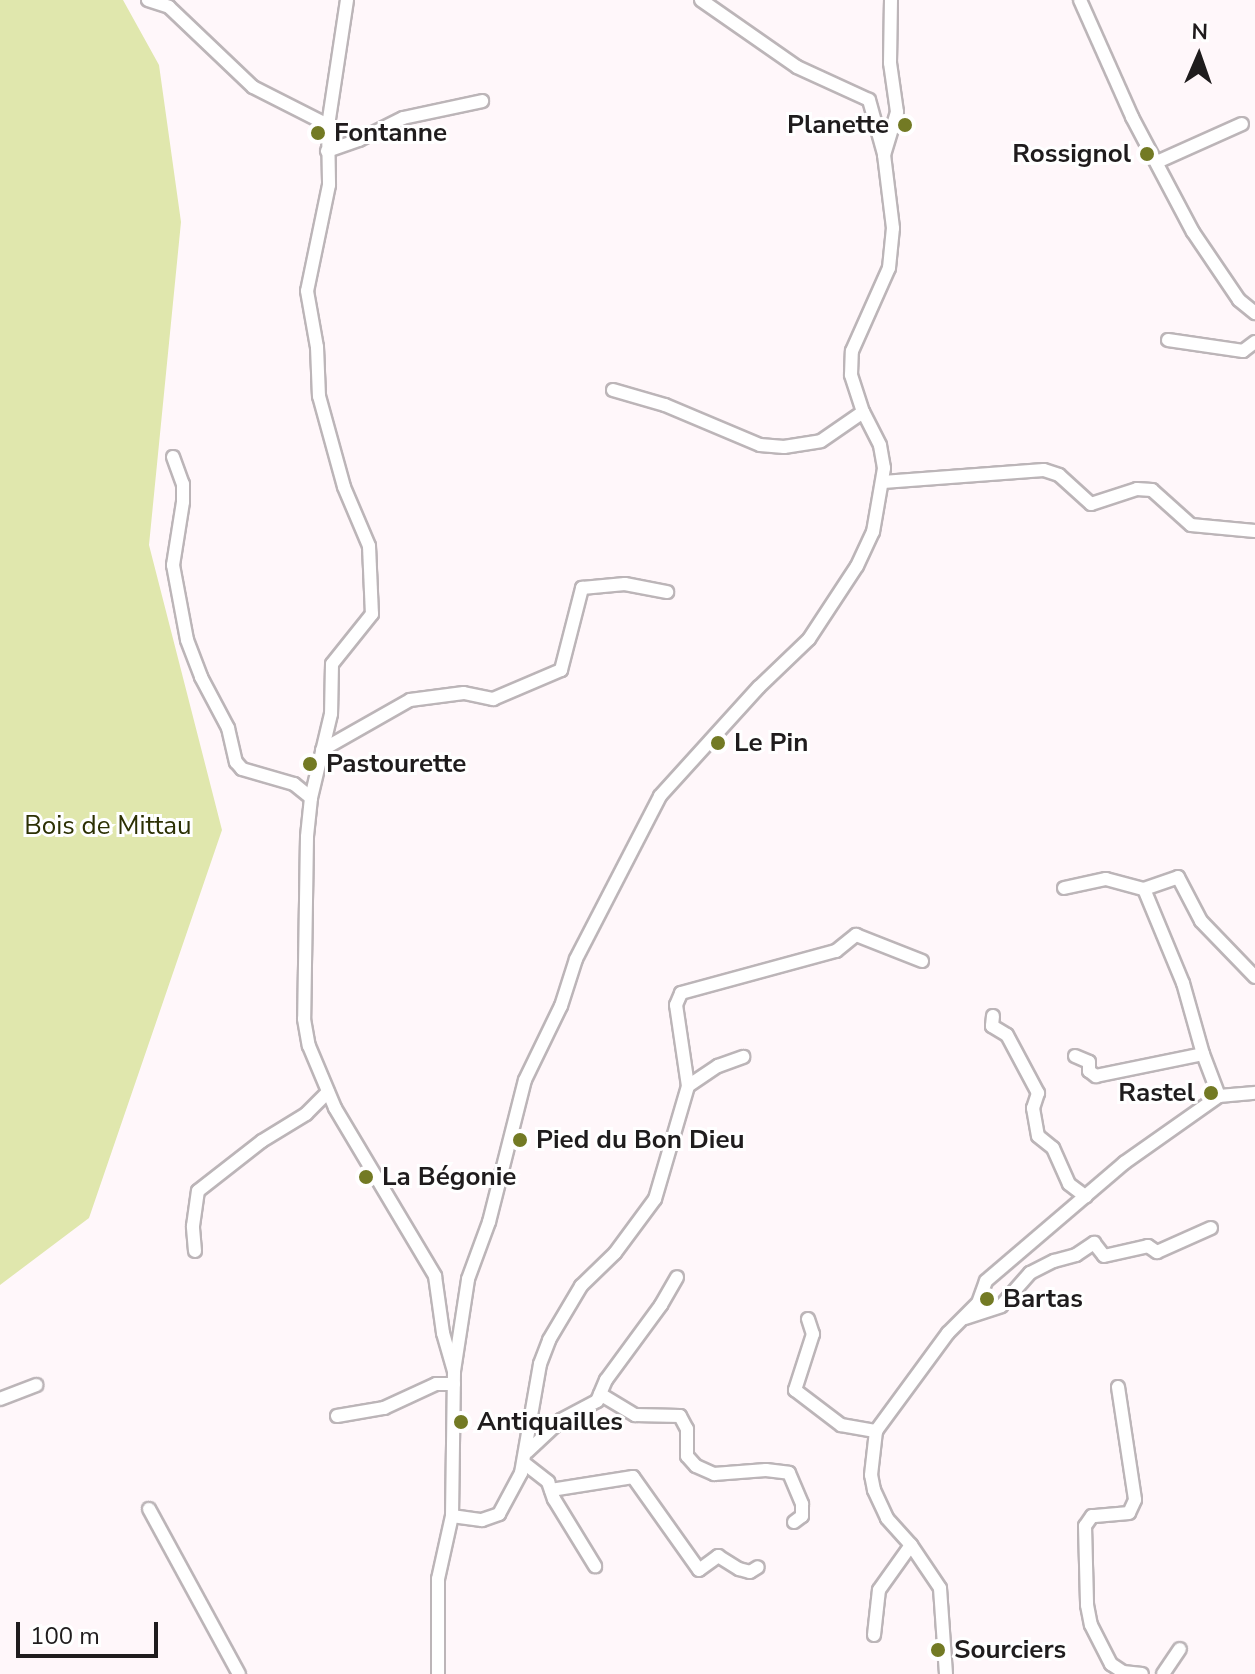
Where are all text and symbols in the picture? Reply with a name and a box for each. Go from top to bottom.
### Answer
north arrow [1159,16,1239,96]
text: N [1191,17,1209,47]
place label: Planette [787,109,889,141]
marker: Planette [896,116,914,134]
place label: Fontanne [334,117,447,149]
marker: Fontanne [309,124,327,142]
place label: Rossignol [1012,138,1131,170]
marker: Rossignol [1138,145,1156,163]
place label: Le Pin [734,727,808,759]
marker: Le Pin [709,734,727,752]
place label: Pastourette [326,748,466,780]
marker: Pastourette [301,755,319,773]
park label: Bois de Mittau [24,810,192,842]
place label: Rastel [1118,1077,1195,1109]
marker: Rastel [1202,1084,1220,1102]
place label: Pied du Bon Dieu [536,1124,745,1156]
marker: Pied du Bon Dieu [511,1131,529,1149]
place label: La Bégonie [382,1161,516,1193]
marker: La Bégonie [357,1168,375,1186]
place label: Bartas [1003,1283,1083,1315]
marker: Bartas [978,1290,996,1308]
place label: Antiquailles [477,1406,623,1438]
marker: Antiquailles [452,1413,470,1431]
scale bar [20,1606,162,1656]
text: 100 m [30,1620,100,1652]
place label: Sourciers [954,1634,1066,1666]
marker: Sourciers [929,1641,947,1659]

